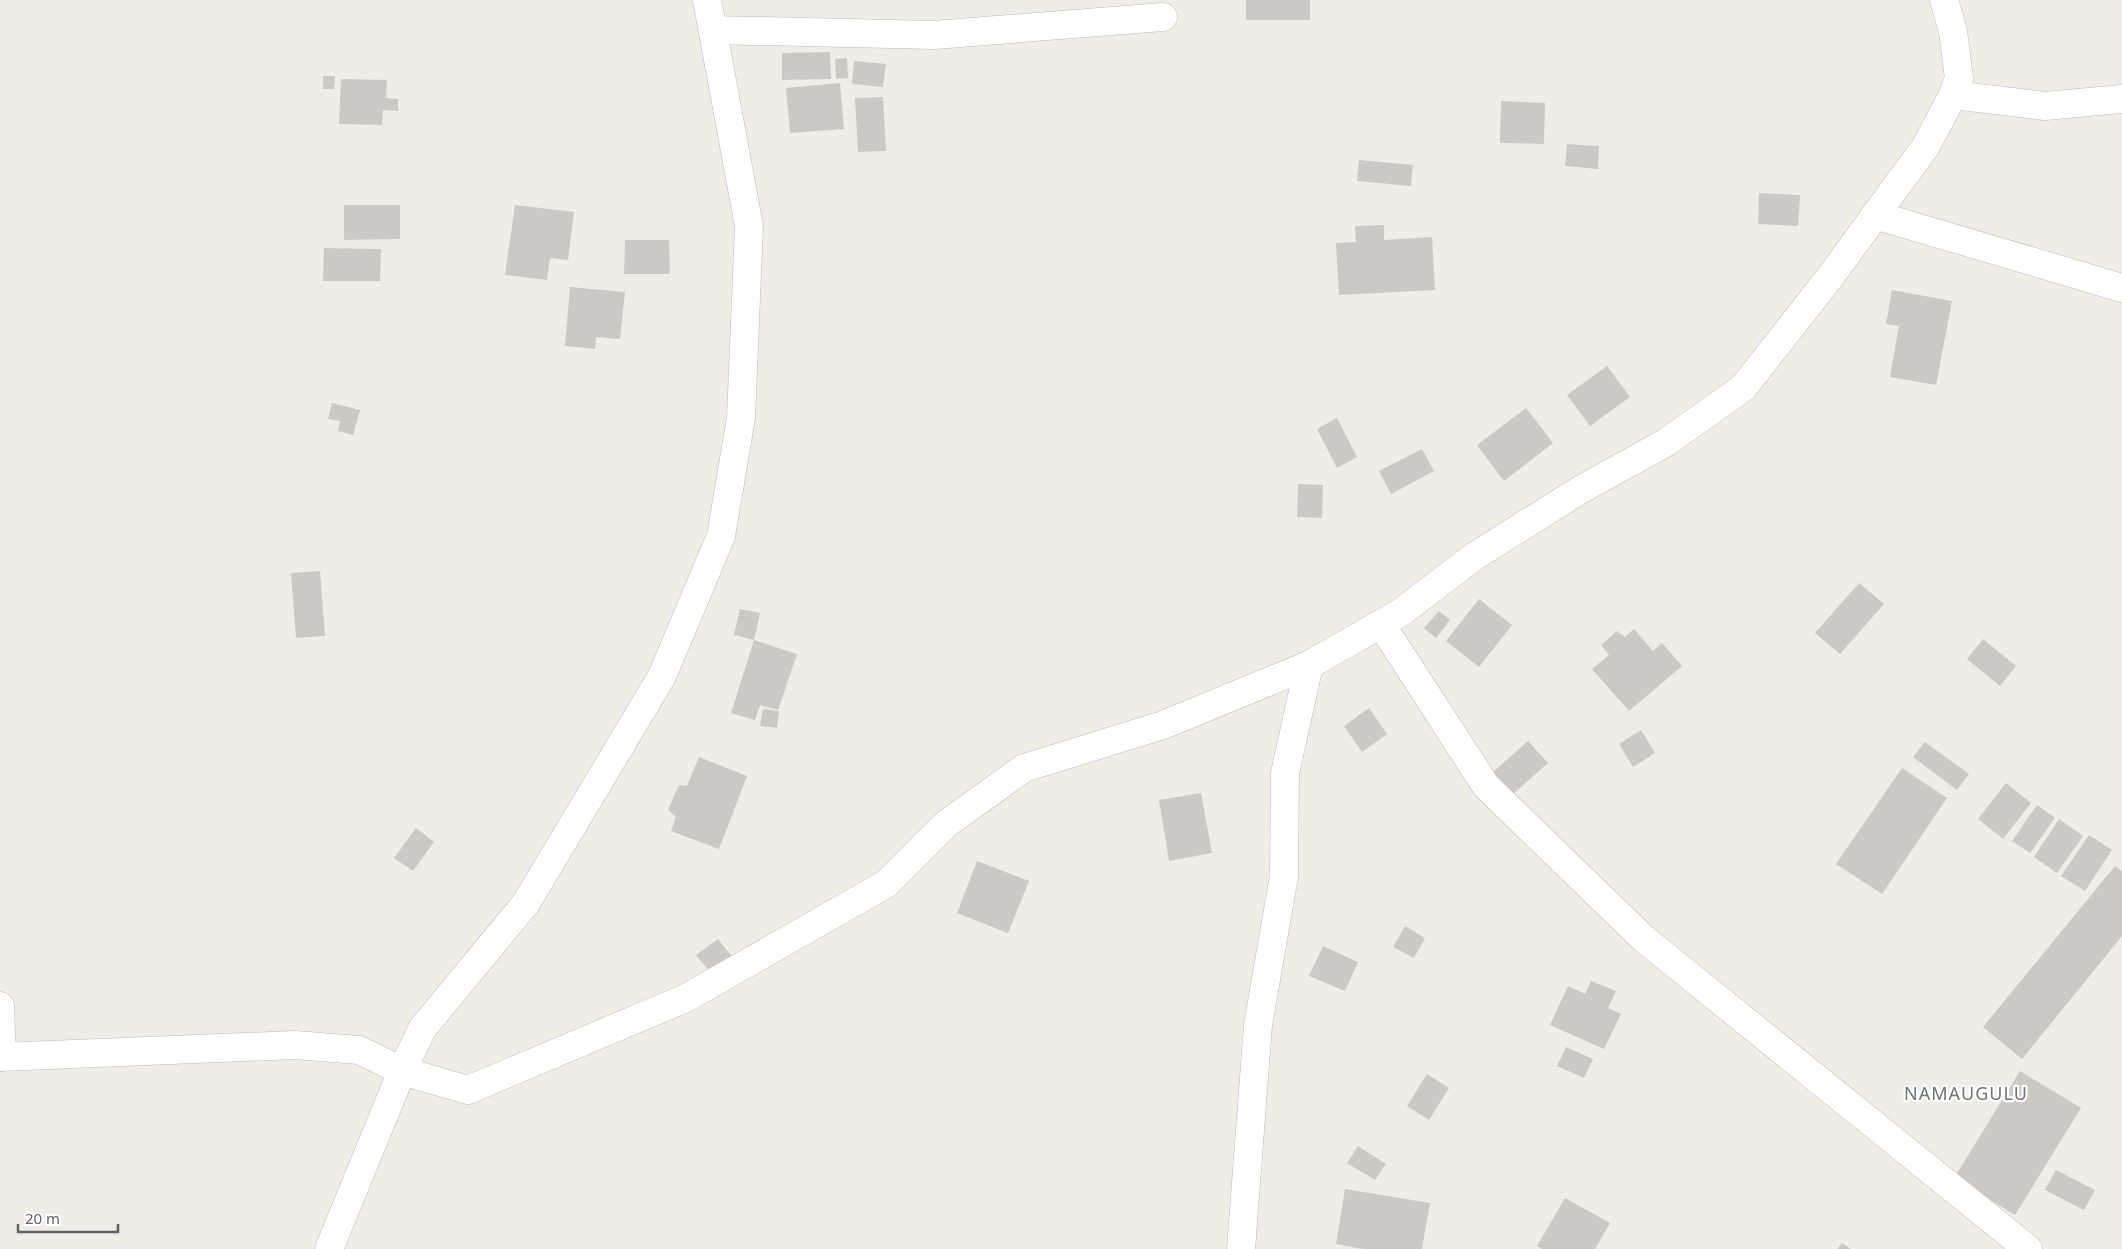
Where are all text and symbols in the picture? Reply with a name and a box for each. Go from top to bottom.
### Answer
district label: NAMAUGULU [1904,1081,2028,1105]
scale bar [18,1202,118,1234]
text: 20 m [25,1208,60,1228]

